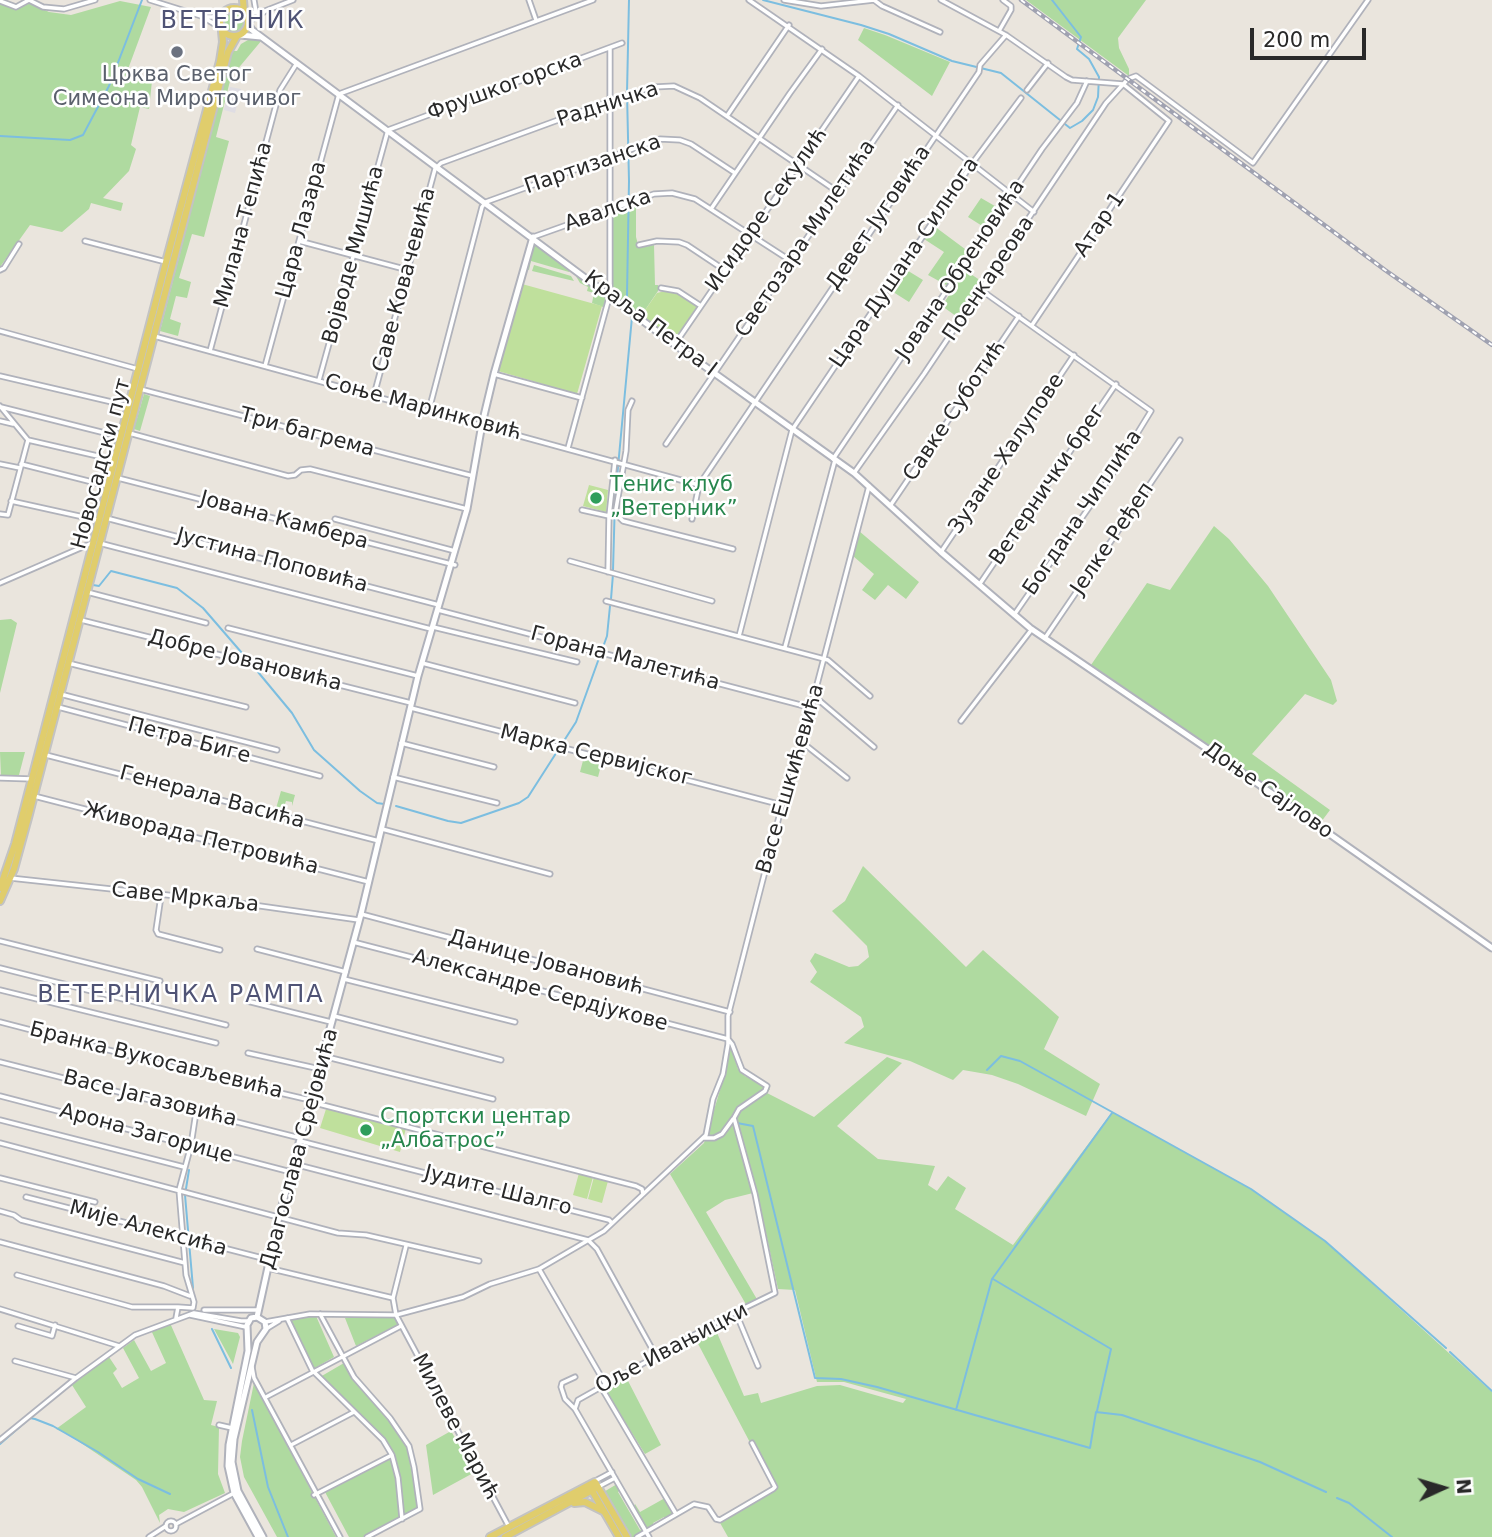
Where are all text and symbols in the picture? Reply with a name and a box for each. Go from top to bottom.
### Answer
district label: ВЕТЕРНИК [162,8,304,36]
scale bar [1254,14,1370,58]
text: 200 m [1263,28,1330,52]
marker: Црква Светог Симеона Мироточивог [169,44,185,60]
street label: Фрушкогорска [424,47,586,127]
place label: Црква Светог Симеона Мироточивог [53,63,301,113]
street label: Радничка [554,77,662,133]
street label: Исидоре Секулић [701,123,833,297]
street label: Партизанска [521,130,665,200]
street label: Светозара Милетића [731,136,881,342]
street label: Милана Тепића [210,139,278,311]
street label: Девет Југовића [821,141,937,295]
street label: Цара Душана Силнога [825,153,985,373]
street label: Цара Лазара [272,159,332,301]
street label: Војводе Мишића [318,163,390,347]
street label: Јована Обреновића [891,175,1031,365]
street label: Авалска [561,184,655,238]
street label: Саве Ковачевића [368,185,442,375]
street label: Атар 1 [1069,188,1131,262]
street label: Поенкареова [938,212,1040,346]
street label: Краља Петра I [579,266,721,382]
street label: Савке Суботић [899,336,1011,486]
street label: Зузане Халупове [944,369,1070,539]
street label: Соње Маринковић [322,370,524,446]
street label: Новосадски пут [67,376,137,552]
street label: Ветернички брег [985,400,1111,570]
street label: Три багрема [237,403,377,463]
street label: Богдана Чиплића [1018,425,1148,601]
place label: Тенис клуб „Ветерник” [610,473,738,523]
street label: Јелке Ређеп [1066,478,1160,600]
street label: Јована Камбера [197,486,371,556]
marker: Тенис клуб „Ветерник” [588,490,604,506]
street label: Јустина Поповића [174,523,370,599]
street label: Горана Малетића [528,622,722,696]
street label: Добре Јовановића [146,625,344,697]
street label: Васе Ешкићевића [752,681,830,877]
street label: Петра Биге [125,713,253,769]
street label: Марка Сервијског [497,720,695,792]
street label: Доње Сајлово [1198,737,1338,845]
street label: Генерала Васића [117,761,307,835]
street label: Живорада Петровића [81,798,321,880]
street label: Саве Мркаља [110,878,260,918]
street label: Данице Јовановић [446,925,646,1001]
street label: Александре Сердјукове [409,945,671,1037]
district label: ВЕТЕРНИЧКА РАМПА [39,982,323,1010]
street label: Бранка Вукосављевића [27,1017,285,1105]
street label: Драгослава Срејовића [256,1026,344,1272]
street label: Васе Јагазовића [61,1065,239,1133]
street label: Арона Загорице [57,1099,235,1169]
place label: Спортски центар „Албатрос” [380,1105,571,1155]
marker: Спортски центар „Албатрос” [358,1122,374,1138]
street label: Јудите Шалго [422,1160,574,1222]
street label: Мије Алексића [66,1196,230,1262]
street label: Оље Ивањицки [591,1298,753,1400]
street label: Милеве Марић [406,1350,504,1504]
north arrow [1408,1453,1478,1523]
text: N [1452,1478,1475,1495]

